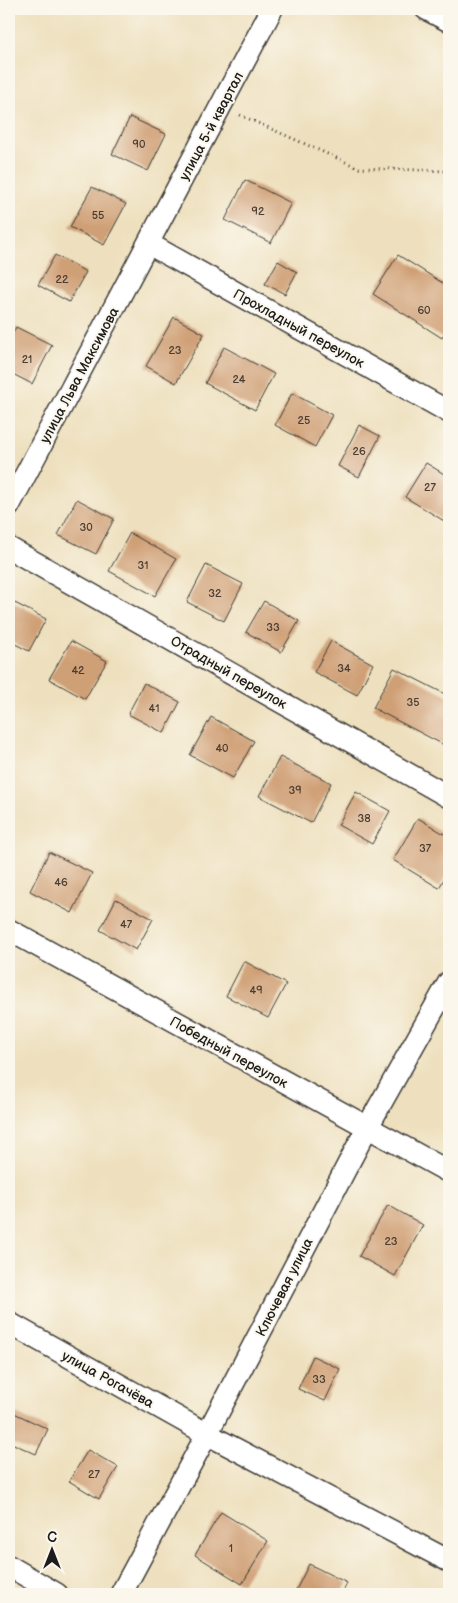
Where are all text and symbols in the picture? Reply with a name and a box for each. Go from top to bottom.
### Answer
street label: улица 5-й квартал [176,69,247,183]
house number: 90 [133,138,146,151]
house number: 92 [252,205,265,218]
house number: 55 [92,209,104,222]
house number: 22 [56,273,69,286]
street label: Прохладный переулок [230,285,368,372]
street label: улица Льва Максимова [36,304,123,446]
house number: 60 [417,304,431,317]
house number: 23 [168,344,182,357]
house number: 21 [22,353,32,366]
house number: 24 [232,373,246,386]
house number: 25 [298,414,310,427]
house number: 26 [352,445,366,458]
house number: 27 [424,481,437,494]
house number: 30 [79,521,93,534]
house number: 31 [137,559,149,572]
house number: 32 [208,587,222,600]
house number: 33 [266,621,280,634]
street label: Отрадный переулок [167,632,291,713]
house number: 34 [337,662,351,675]
house number: 42 [71,664,85,677]
house number: 35 [406,696,420,709]
house number: 41 [149,702,159,715]
house number: 40 [215,742,229,755]
house number: 39 [288,784,302,797]
house number: 38 [357,812,371,825]
house number: 37 [419,842,432,855]
house number: 46 [54,876,68,889]
house number: 47 [120,918,133,931]
house number: 49 [249,984,263,997]
street label: Победный переулок [167,1013,291,1092]
street label: Ключевая улица [252,1234,317,1339]
house number: 23 [384,1235,398,1248]
street label: улица Рогачёва [59,1347,157,1412]
house number: 33 [312,1373,326,1386]
house number: 27 [88,1468,101,1481]
north arrow [28,1526,78,1576]
text: С [47,1529,57,1546]
house number: 1 [229,1542,233,1555]

